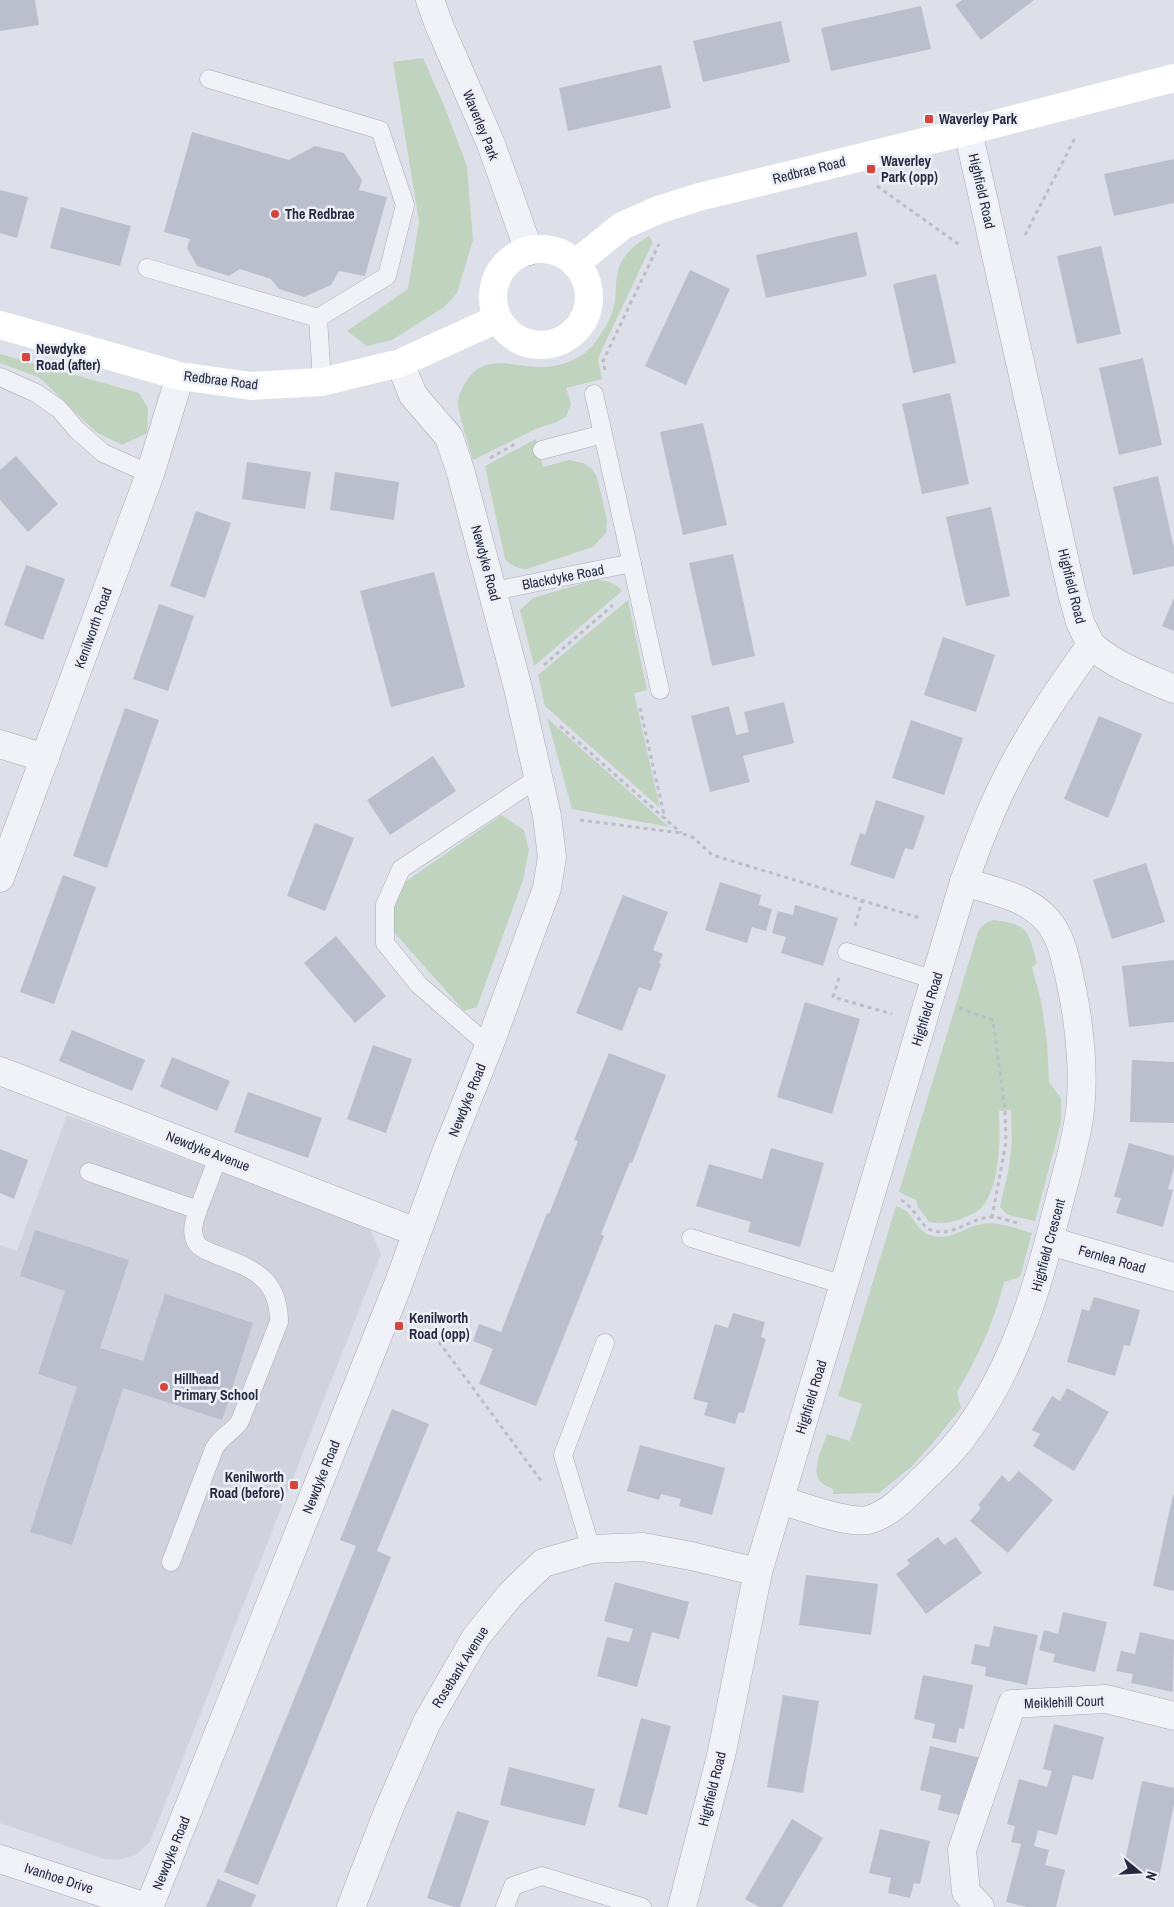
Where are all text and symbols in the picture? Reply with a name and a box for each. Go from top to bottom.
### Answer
street label: Waverley Park [459,87,503,163]
place label: Waverley Park [939,110,1018,128]
marker: Waverley Park [923,113,935,125]
street label: Redbrae Road [771,152,847,188]
place label: Waverley Park (opp) [881,152,938,186]
street label: Highfield Road [965,152,999,230]
marker: Waverley Park (opp) [865,163,877,175]
place label: The Redbrae [285,205,355,223]
marker: The Redbrae [269,208,281,220]
place label: Newdyke Road (after) [36,340,101,374]
marker: Newdyke Road (after) [20,351,32,363]
street label: Redbrae Road [183,367,259,393]
street label: Newdyke Road [467,523,505,603]
street label: Highfield Road [1054,547,1090,625]
street label: Blackdyke Road [521,560,605,594]
street label: Kenilworth Road [70,585,116,671]
street label: Highfield Road [907,970,947,1048]
street label: Newdyke Road [444,1061,490,1139]
street label: Newdyke Avenue [163,1127,253,1175]
street label: Highfield Crescent [1027,1197,1069,1293]
street label: Fernlea Road [1076,1241,1148,1277]
place label: Kenilworth Road (opp) [409,1309,470,1343]
marker: Kenilworth Road (opp) [393,1320,405,1332]
street label: Highfield Road [791,1358,831,1436]
place label: Hillhead Primary School [174,1370,258,1404]
marker: Hillhead Primary School [158,1381,170,1393]
street label: Newdyke Road [298,1438,344,1516]
place label: Kenilworth Road (before) [209,1468,284,1502]
marker: Kenilworth Road (before) [288,1479,300,1491]
street label: Rosebank Avenue [428,1623,492,1711]
street label: Meiklehill Court [1024,1692,1104,1712]
street label: Highfield Road [694,1750,730,1828]
street label: Newdyke Road [148,1814,194,1892]
north arrow [1114,1847,1164,1897]
street label: Ivanhoe Drive [22,1858,96,1898]
text: N [1142,1869,1161,1883]

